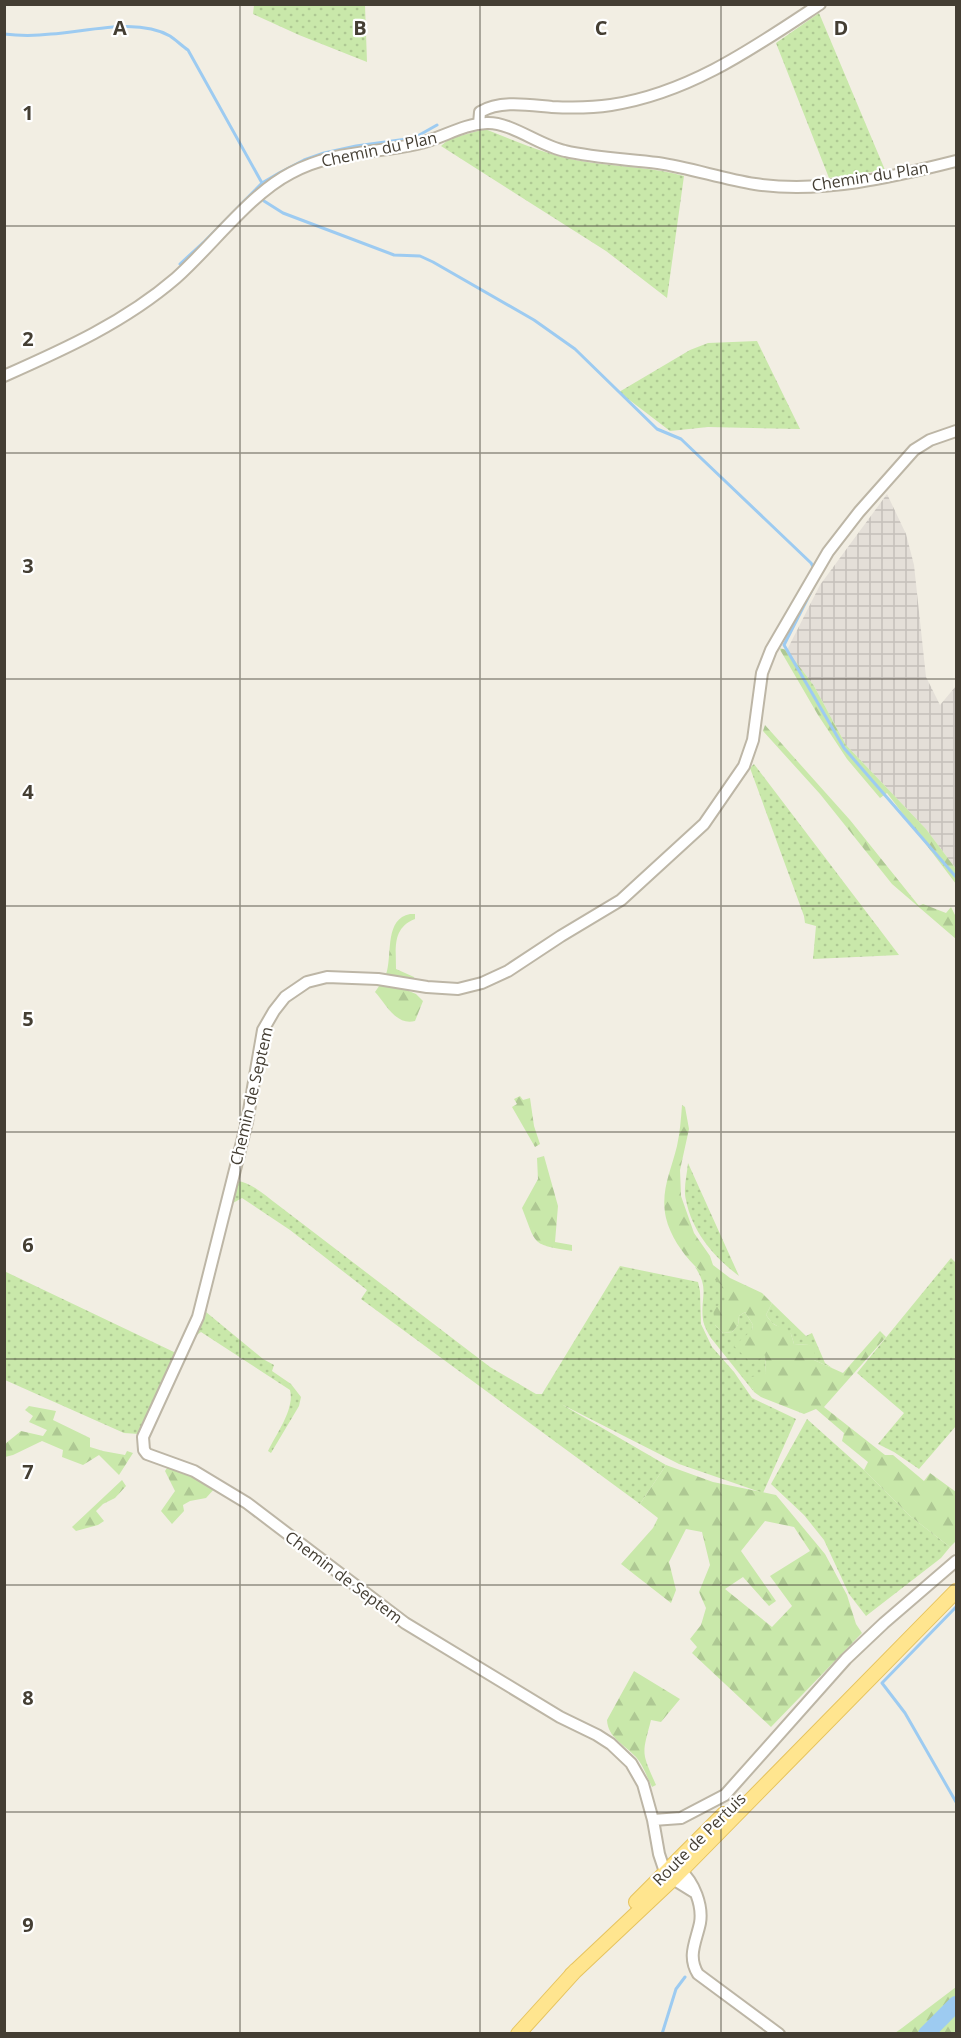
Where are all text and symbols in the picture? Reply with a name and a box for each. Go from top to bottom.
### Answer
text: A [113,14,127,41]
text: B [353,14,367,41]
text: C [595,14,608,41]
text: D [834,14,848,41]
text: 1 [22,99,34,126]
street label: Chemin du Plan [319,126,439,172]
street label: Chemin du Plan [810,156,930,196]
text: 2 [22,325,34,352]
text: 3 [22,552,34,579]
text: 4 [22,778,34,805]
text: 5 [22,1005,34,1032]
street label: Chemin de Septem [224,1025,278,1167]
text: 6 [22,1231,34,1258]
text: 7 [22,1458,34,1485]
street label: Chemin de Septem [281,1526,407,1628]
text: 8 [22,1684,34,1711]
street label: Route de Pertuis [648,1788,750,1890]
text: 9 [22,1911,34,1938]

